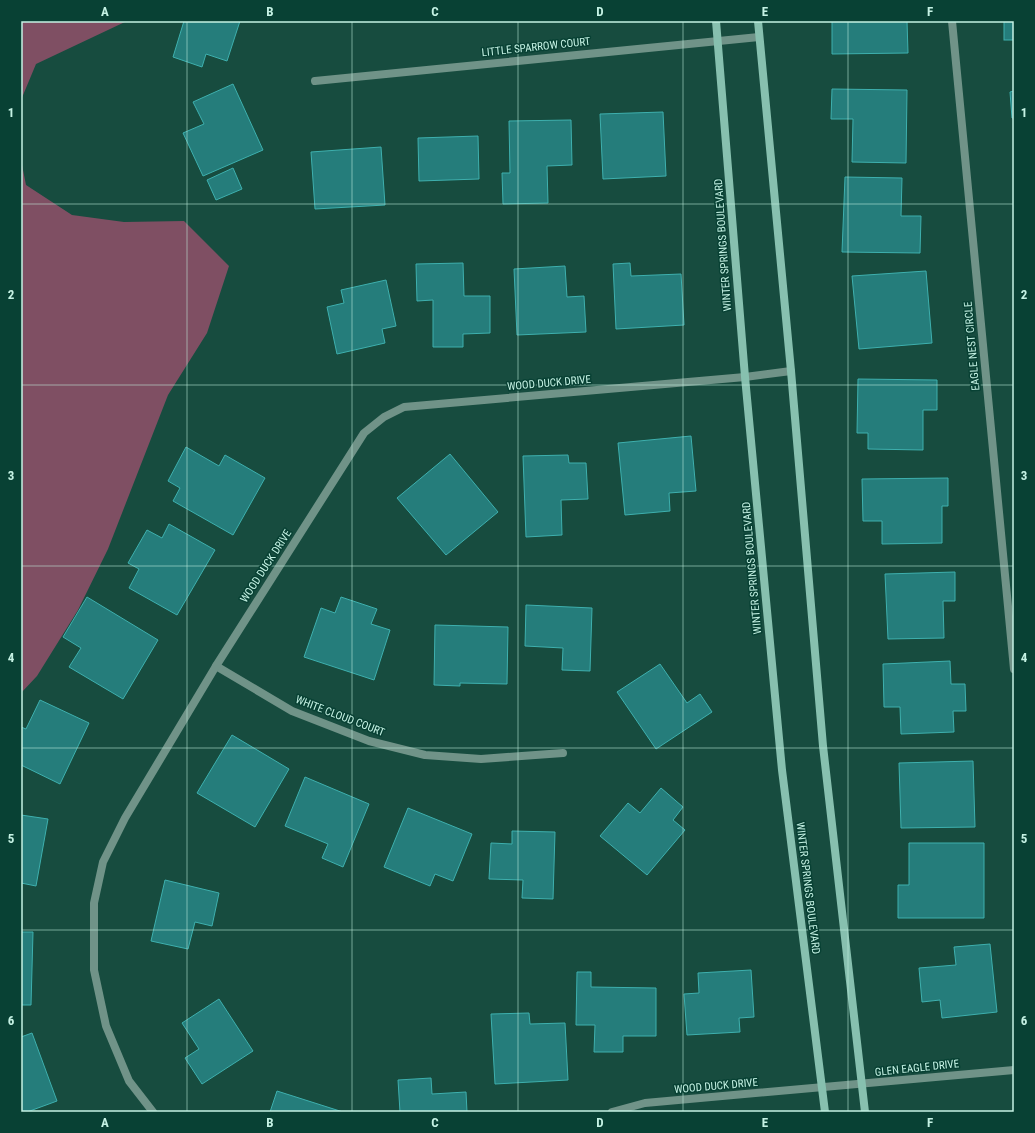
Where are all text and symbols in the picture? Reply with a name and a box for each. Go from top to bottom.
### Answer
text: A [101,4,109,19]
text: B [266,4,274,19]
text: C [431,4,439,19]
text: D [596,4,604,19]
text: E [762,4,769,19]
text: F [927,4,933,19]
street label: LITTLE SPARROW COURT [481,35,591,59]
text: 1 [8,105,14,120]
text: 1 [1021,105,1027,120]
street label: WINTER SPRINGS BOULEVARD [712,178,734,312]
text: 2 [8,287,15,302]
text: 2 [1021,287,1028,302]
street label: EAGLE NEST CIRCLE [962,300,982,391]
street label: WOOD DUCK DRIVE [507,373,592,393]
text: 3 [8,468,14,483]
text: 3 [1021,468,1027,483]
street label: WINTER SPRINGS BOULEVARD [740,501,764,635]
street label: WOOD DUCK DRIVE [238,527,295,605]
text: 4 [8,650,15,665]
text: 4 [1021,650,1028,665]
street label: WHITE CLOUD COURT [294,693,387,739]
street label: WINTER SPRINGS BOULEVARD [793,821,823,955]
text: 5 [8,831,15,846]
text: 5 [1021,831,1028,846]
text: 6 [8,1013,15,1028]
text: 6 [1021,1013,1028,1028]
street label: GLEN EAGLE DRIVE [874,1057,960,1079]
street label: WOOD DUCK DRIVE [674,1076,759,1096]
text: A [101,1115,109,1130]
text: B [266,1115,274,1130]
text: C [431,1115,439,1130]
text: D [596,1115,604,1130]
text: E [762,1115,769,1130]
text: F [927,1115,933,1130]

